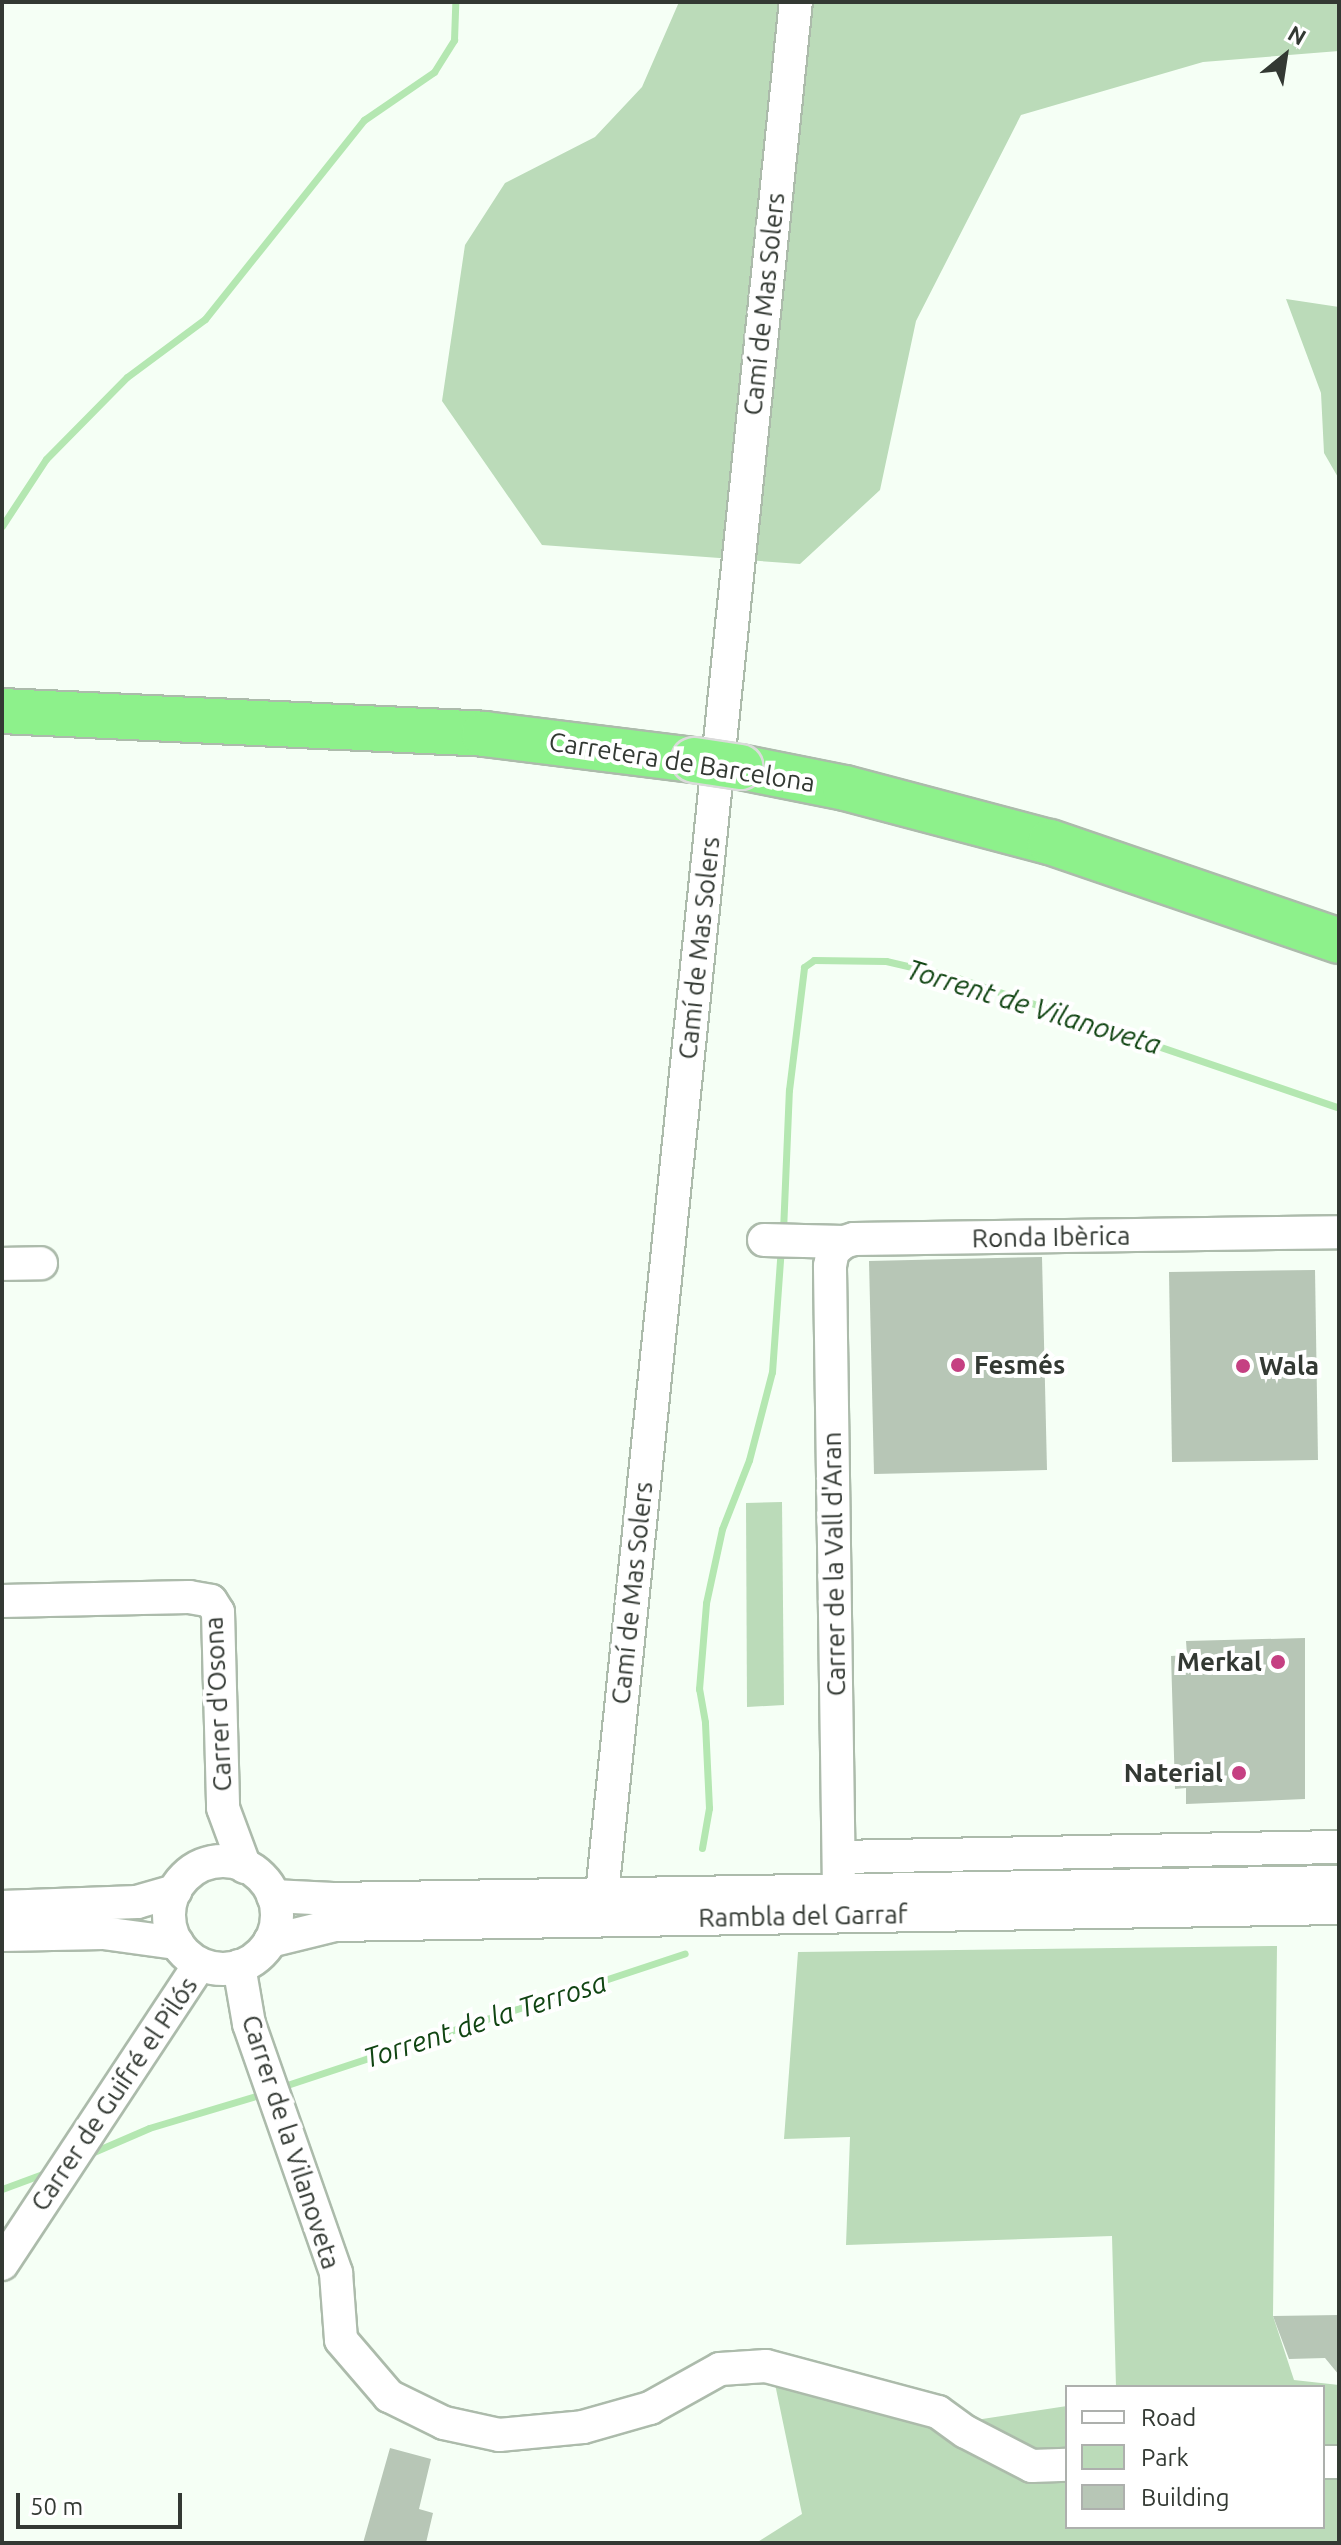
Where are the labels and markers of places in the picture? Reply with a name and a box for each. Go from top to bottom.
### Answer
place label: Fesmés [974,1349,1065,1381]
place label: Wala [1259,1350,1319,1382]
marker: Fesmés [949,1356,967,1374]
marker: Wala [1234,1357,1252,1375]
place label: Merkal [1177,1646,1262,1678]
marker: Merkal [1269,1653,1287,1671]
place label: Naterial [1124,1757,1223,1789]
marker: Naterial [1230,1764,1248,1782]

